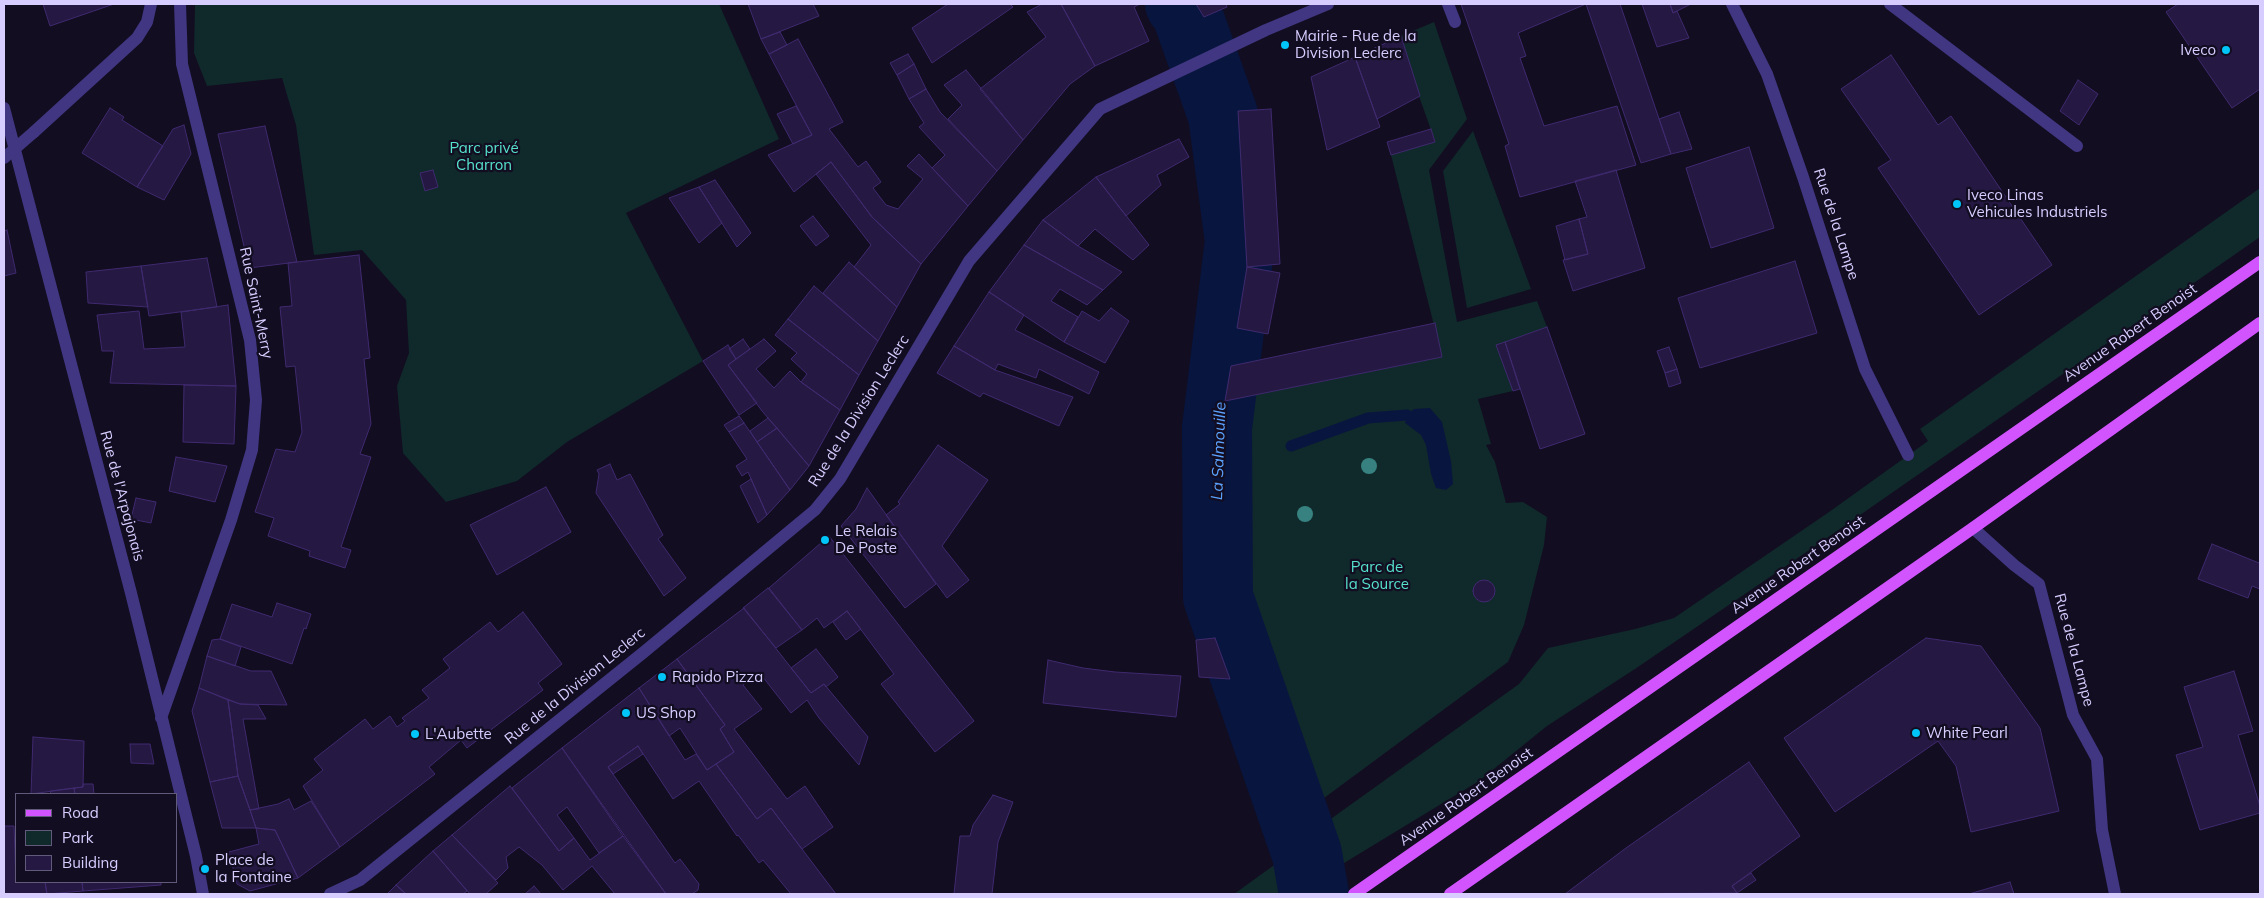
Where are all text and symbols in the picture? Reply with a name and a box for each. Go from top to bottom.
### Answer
place label: Mairie - Rue de la Division Leclerc [1295,27,1417,62]
marker: Mairie - Rue de la Division Leclerc [1279,39,1291,51]
place label: Iveco [2180,41,2216,59]
marker: Iveco [2220,44,2232,56]
park label: Parc privé Charron [449,139,519,174]
street label: Rue de la Lampe [1809,166,1863,282]
place label: Iveco Linas Vehicules Industriels [1967,186,2107,221]
marker: Iveco Linas Vehicules Industriels [1951,198,1963,210]
street label: Rue Saint-Merry [235,246,277,360]
street label: Avenue Robert Benoist [2060,280,2200,386]
street label: Rue de la Division Leclerc [805,332,913,490]
water label: La Salmouille [1208,401,1230,501]
street label: Rue de l'Arpajonais [96,429,148,563]
street label: Avenue Robert Benoist [1728,512,1868,618]
place label: Le Relais De Poste [835,522,897,557]
marker: Le Relais De Poste [819,534,831,546]
park label: Parc de la Source [1345,558,1409,593]
street label: Rue de la Lampe [2050,592,2098,708]
street label: Rue de la Division Leclerc [501,624,649,748]
place label: Rapido Pizza [672,668,763,686]
marker: Rapido Pizza [656,671,668,683]
place label: US Shop [636,704,696,722]
marker: US Shop [620,707,632,719]
place label: White Pearl [1926,724,2008,742]
place label: L'Aubette [425,725,492,743]
marker: White Pearl [1910,727,1922,739]
marker: L'Aubette [409,728,421,740]
street label: Avenue Robert Benoist [1396,744,1536,850]
legend [15,793,178,883]
text: Road [62,803,99,822]
text: Park [62,828,94,847]
place label: Place de la Fontaine [215,851,292,886]
text: Building [62,853,118,872]
marker: Place de la Fontaine [199,863,211,875]

